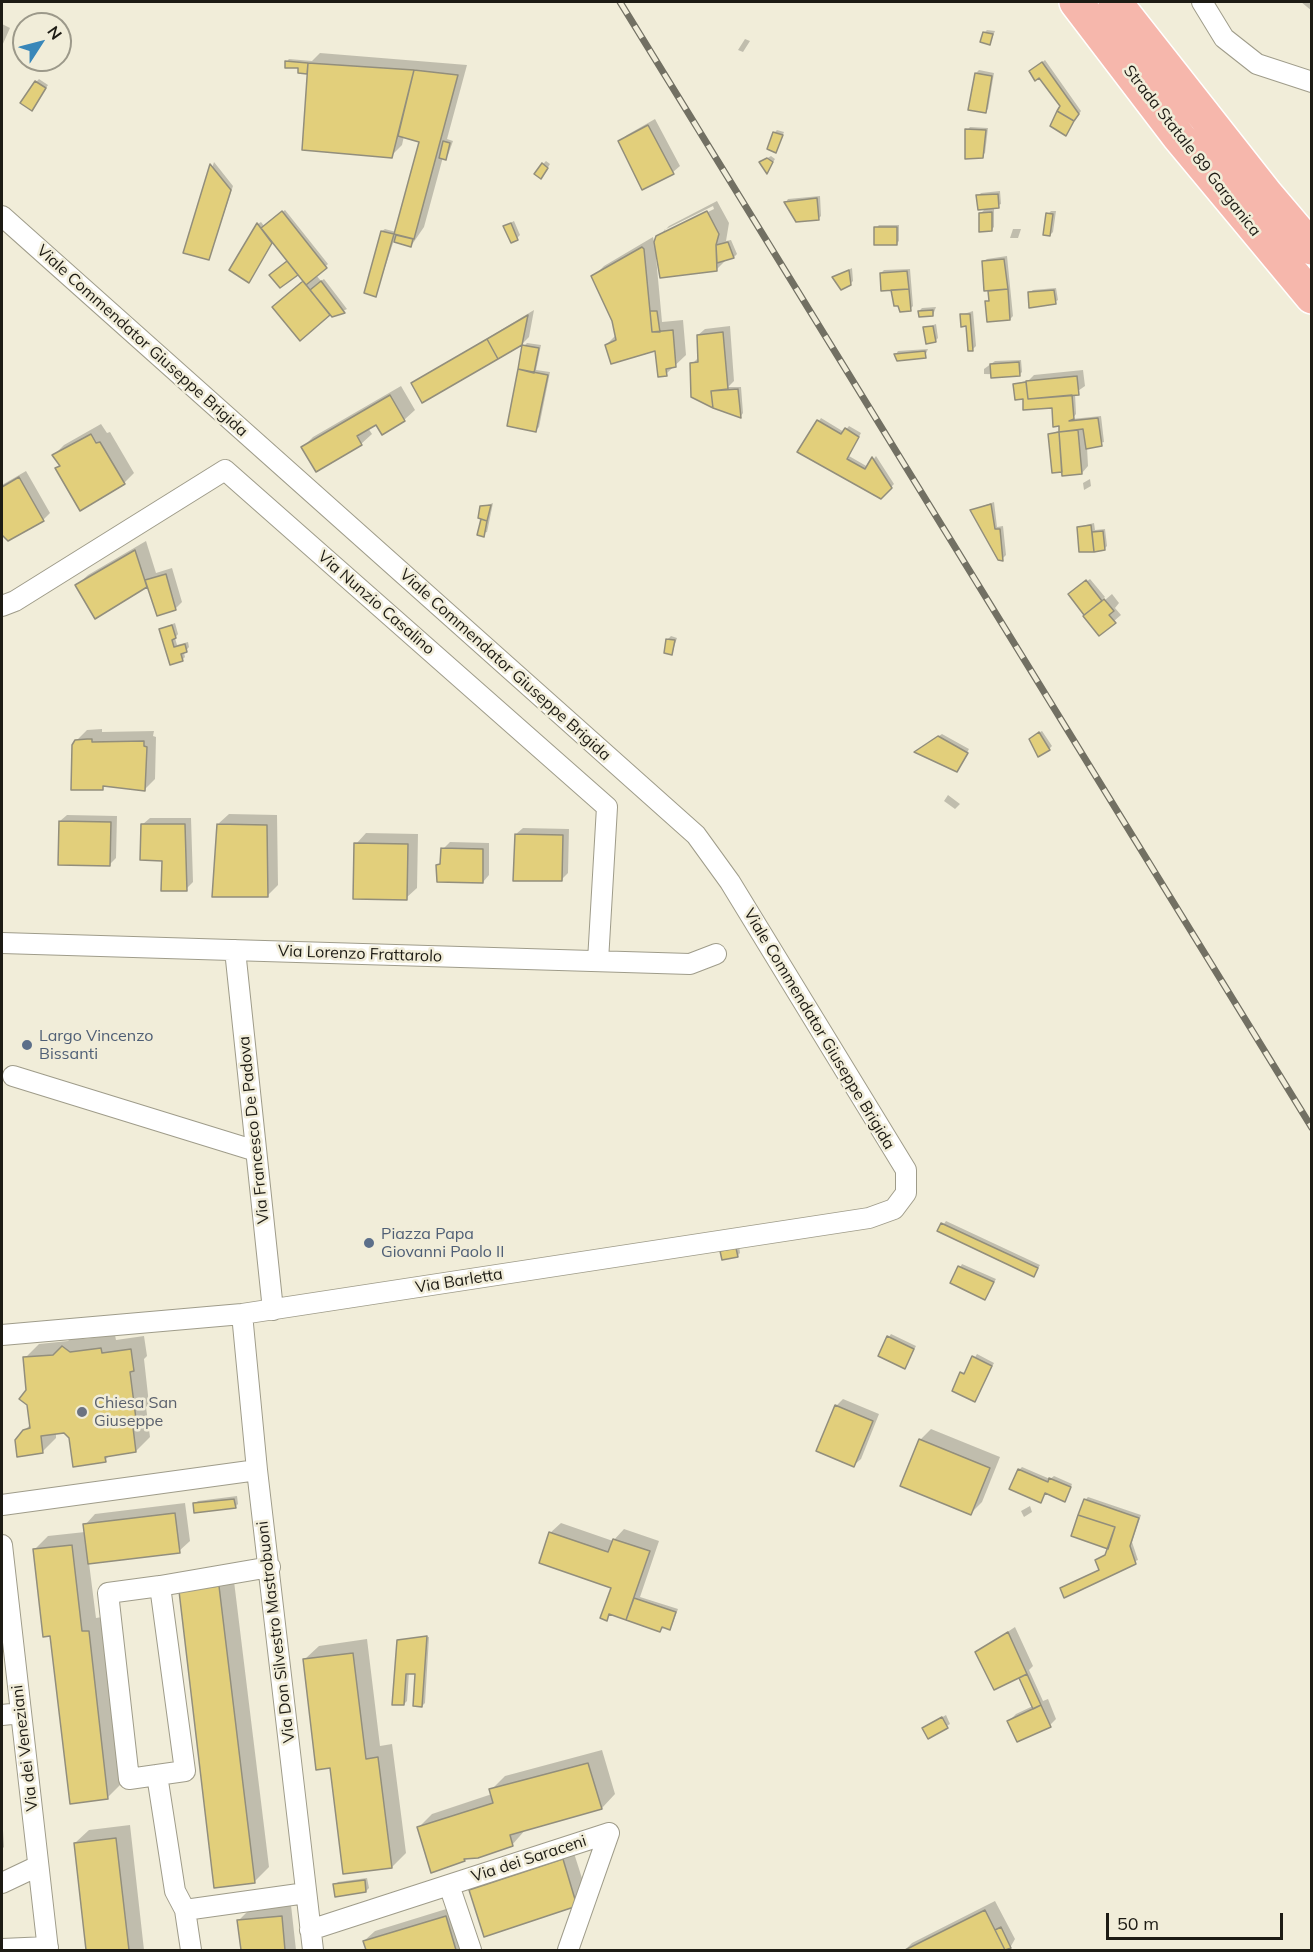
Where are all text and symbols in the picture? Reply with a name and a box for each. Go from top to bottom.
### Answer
north arrow [12,12,72,72]
text: N [43,22,67,43]
street label: Strada Statale 89 Garganica [1119,62,1265,240]
street label: Viale Commendator Giuseppe Brigida [32,241,252,441]
street label: Via Nunzio Casalino [314,547,438,659]
street label: Viale Commendator Giuseppe Brigida [395,565,615,765]
street label: Viale Commendator Giuseppe Brigida [739,905,899,1153]
street label: Via Lorenzo Frattarolo [278,942,442,966]
place label: Largo Vincenzo Bissanti [39,1026,153,1064]
street label: Via Francesco De Padova [235,1035,273,1225]
marker: Largo Vincenzo Bissanti [20,1038,34,1052]
place label: Piazza Papa Giovanni Paolo II [381,1224,504,1262]
marker: Piazza Papa Giovanni Paolo II [362,1236,376,1250]
street label: Via Barletta [414,1265,504,1297]
place label: Chiesa San Giuseppe [94,1393,177,1431]
marker: Chiesa San Giuseppe [75,1405,89,1419]
street label: Via Don Silvestro Mastrobuoni [253,1520,299,1744]
street label: Via dei Veneziani [8,1684,42,1812]
street label: Via dei Saraceni [469,1831,589,1887]
scale bar [1109,1901,1286,1939]
text: 50 m [1117,1912,1159,1935]

